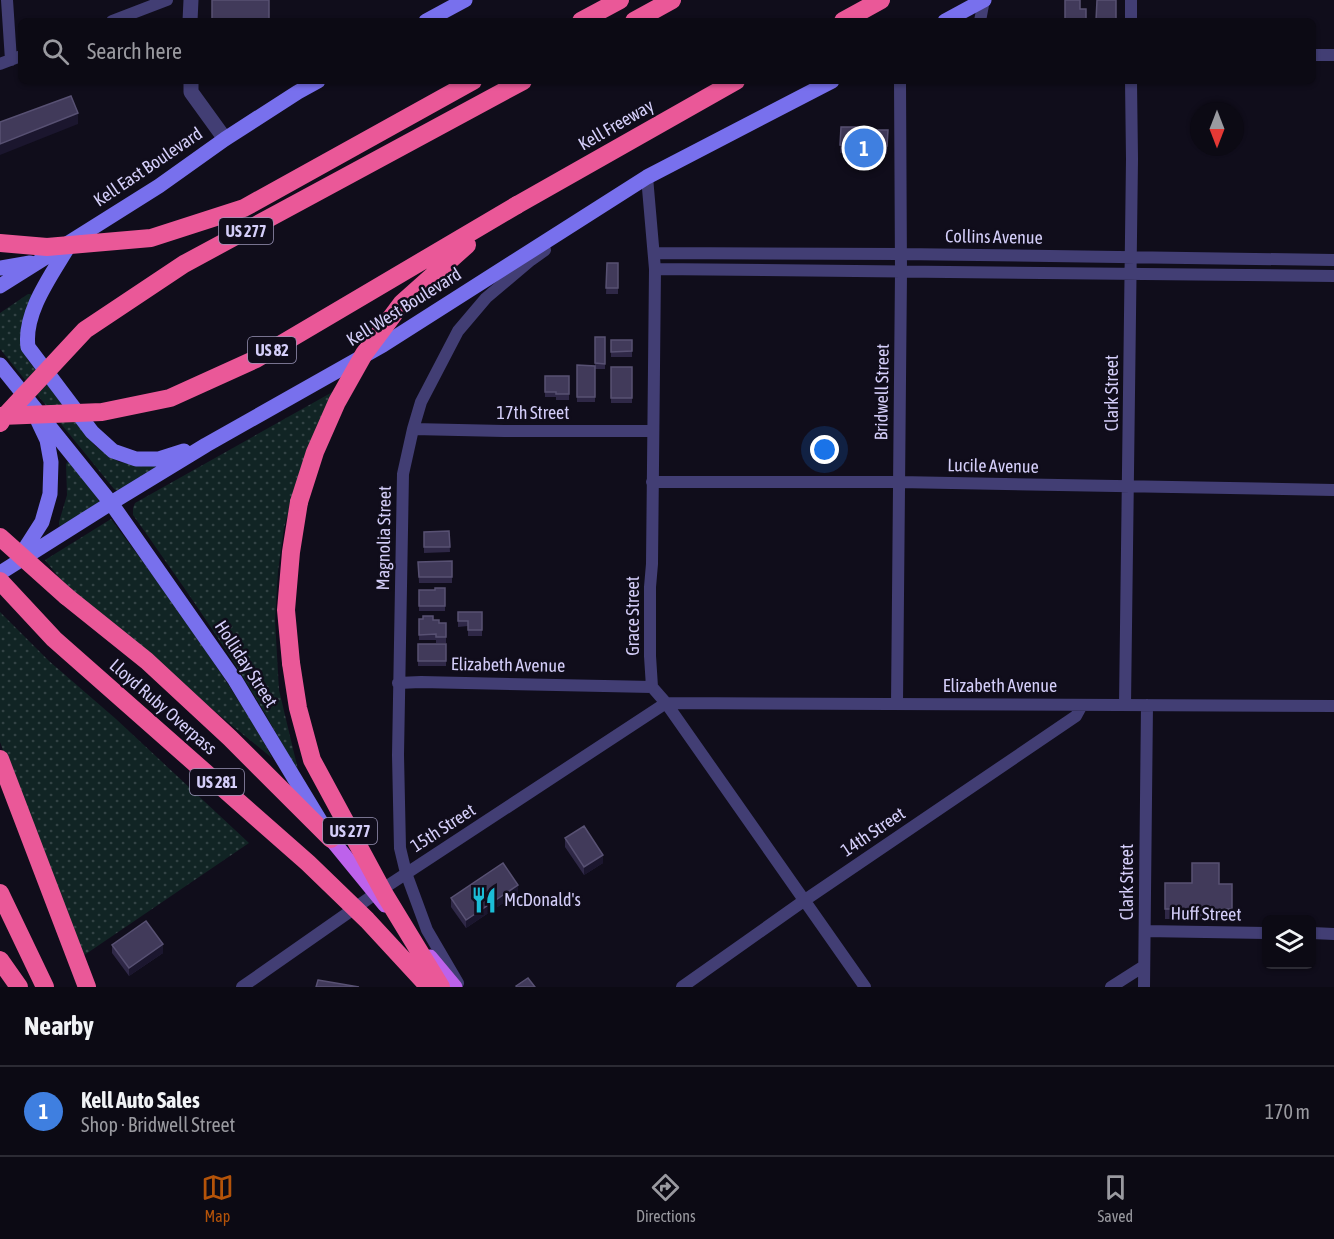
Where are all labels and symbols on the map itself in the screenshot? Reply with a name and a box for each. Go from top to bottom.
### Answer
street label: Kell Freeway [574,95,657,154]
north arrow [1190,102,1244,156]
street label: Kell East Boulevard [89,123,206,211]
pin: 1 [844,126,884,170]
road number: US 277 [219,218,273,244]
street label: Collins Avenue [945,225,1043,248]
street label: Kell West Boulevard [343,263,465,350]
road number: US 82 [248,337,296,363]
street label: Bridwell Street [870,343,893,441]
street label: Clark Street [1101,355,1122,431]
street label: 17th Street [497,402,569,423]
your location [810,435,839,464]
street label: Lucile Avenue [947,454,1039,477]
street label: Magnolia Street [372,486,395,590]
street label: Grace Street [622,576,643,656]
street label: Holliday Street [211,617,282,711]
street label: Elizabeth Avenue [451,653,565,676]
street label: Lloyd Ruby Overpass [106,654,221,759]
street label: Elizabeth Avenue [943,675,1057,696]
road number: US 281 [190,769,244,795]
street label: 15th Street [406,799,479,856]
street label: 14th Street [837,803,909,861]
road number: US 277 [323,818,377,844]
street label: Clark Street [1116,844,1137,920]
restaurant icon: McDonald's [469,885,499,915]
place label: McDonald's [504,889,581,910]
street label: Huff Street [1170,902,1242,925]

